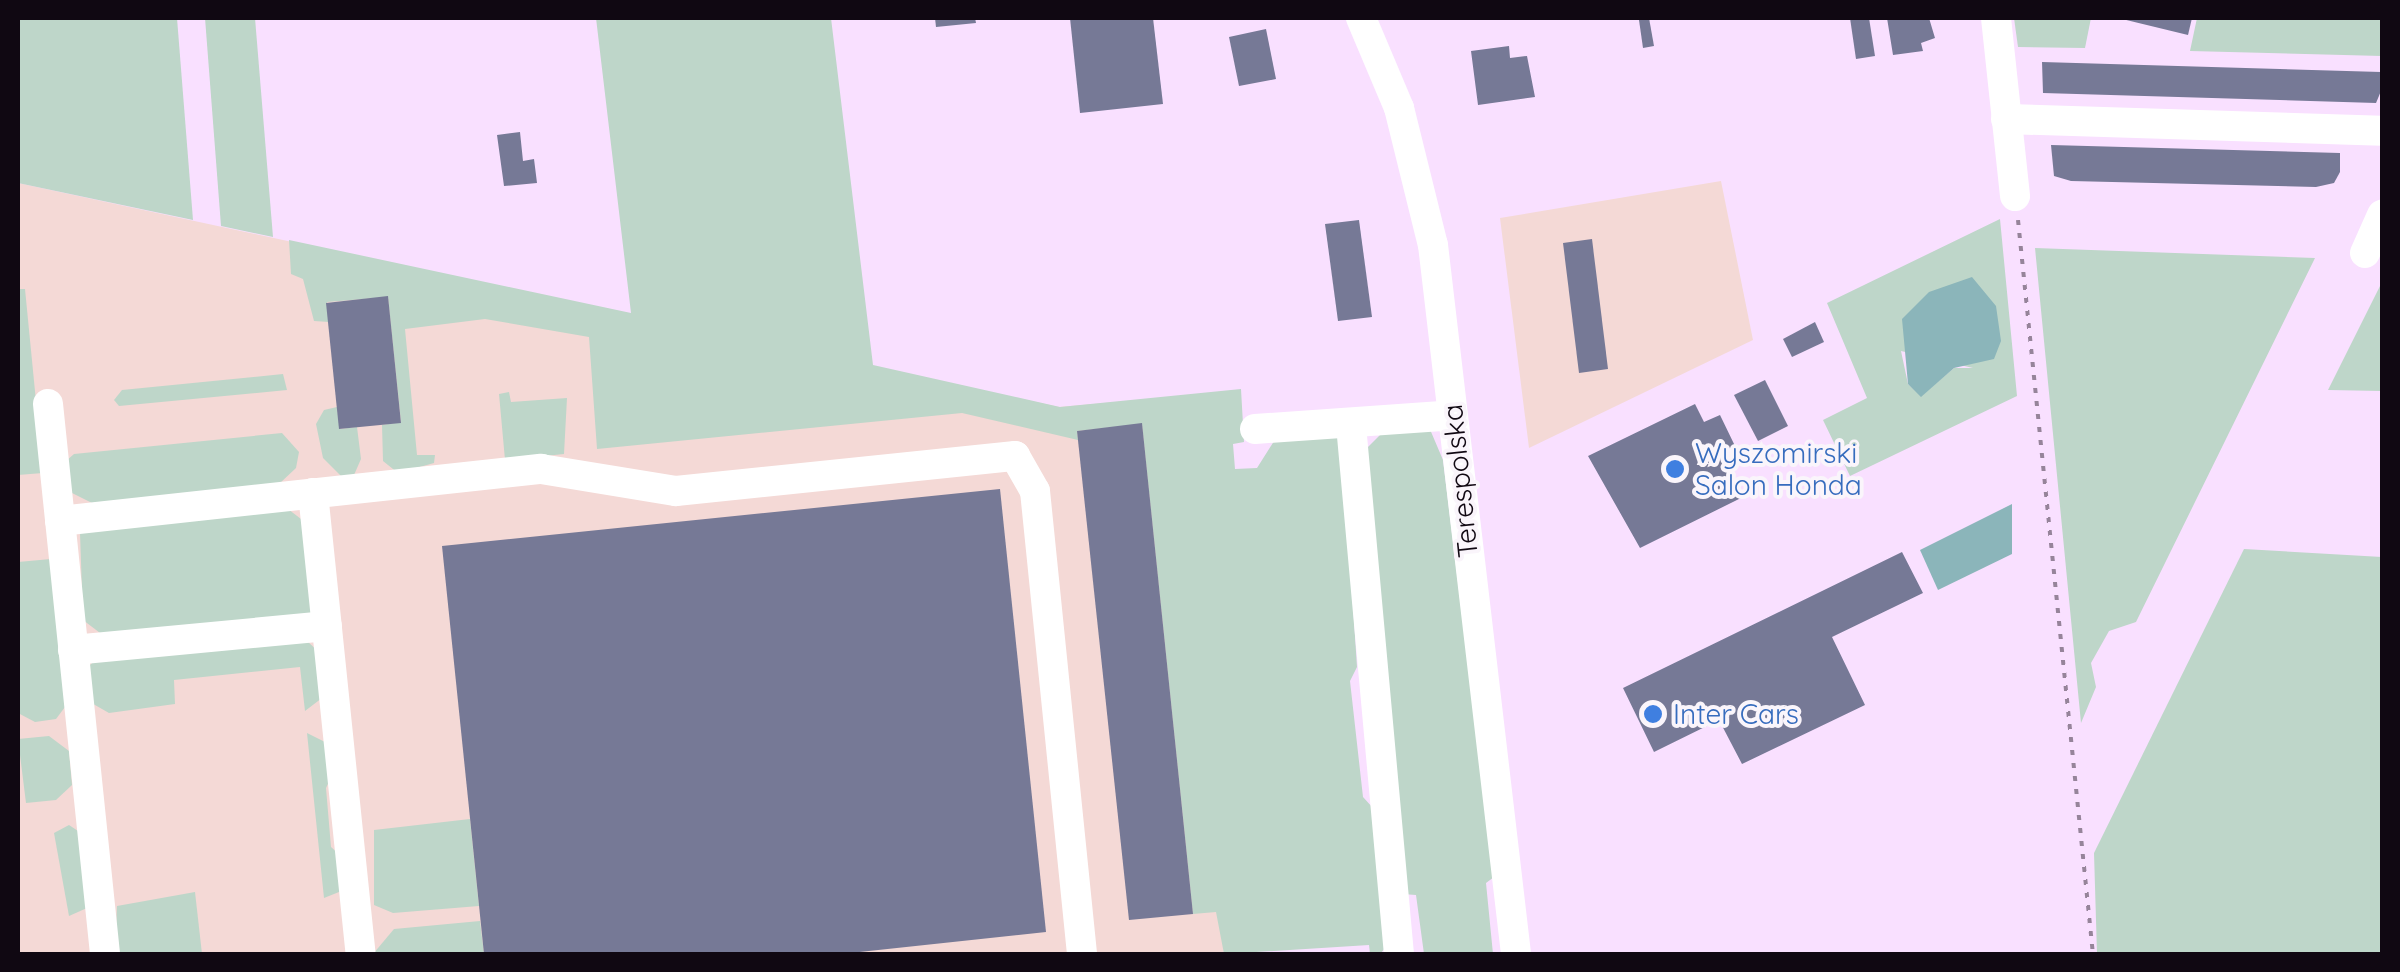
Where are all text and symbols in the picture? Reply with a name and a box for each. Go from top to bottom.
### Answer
street label: Terespolska [1435,403,1485,559]
place label: Wyszomirski Salon Honda [1695,436,1862,502]
marker: Wyszomirski Salon Honda [1664,458,1686,480]
place label: Inter Cars [1673,697,1799,731]
marker: Inter Cars [1642,703,1664,725]

